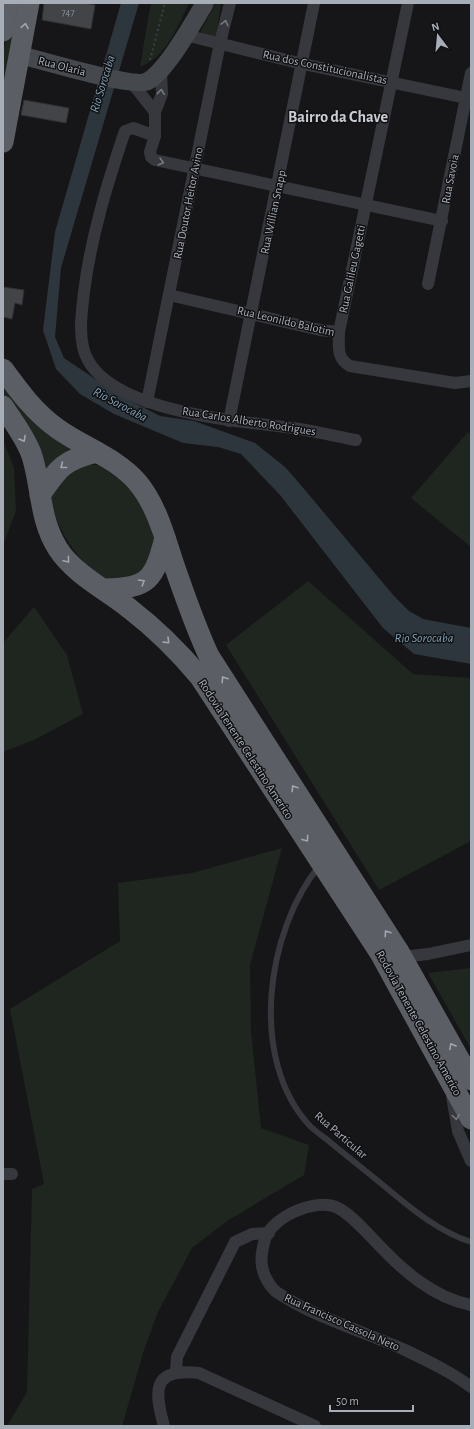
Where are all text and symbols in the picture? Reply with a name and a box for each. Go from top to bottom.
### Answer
house number: 747 [61,8,75,18]
north arrow [418,16,458,56]
one-way arrow [220,20,228,26]
text: N [430,21,441,33]
one-way arrow [20,23,29,30]
street label: Rua dos Constitucionalistas [262,48,388,86]
street label: Rua Olaria [37,54,87,78]
water label: Rio Sorocaba [88,54,118,114]
one-way arrow [156,89,165,95]
district label: Bairro da Chave [288,109,388,125]
street label: Rua Doutor Heitor Avino [171,146,205,260]
street label: Rua Savoia [439,153,461,205]
one-way arrow [158,157,165,165]
street label: Rua Willian Snapp [258,169,288,255]
street label: Rua Galileu Gagetti [337,224,367,314]
street label: Rua Leonildo Balotim [236,304,336,338]
water label: Rio Sorocaba [91,385,149,425]
street label: Rua Carlos Alberto Rodrigues [181,405,317,437]
one-way arrow [19,435,26,442]
one-way arrow [61,461,68,468]
one-way arrow [62,555,69,562]
one-way arrow [138,580,145,587]
water label: Rio Sorocaba [395,632,454,645]
one-way arrow [162,637,170,644]
one-way arrow [221,676,229,683]
street label: Rodovia Tenente Celestino Americo [196,677,296,821]
one-way arrow [292,786,299,793]
one-way arrow [301,835,308,842]
one-way arrow [384,930,392,937]
street label: Rodovia Tenente Celestino Americo [374,948,464,1098]
one-way arrow [449,1043,456,1050]
street label: Rua Particular [313,1109,370,1161]
one-way arrow [451,1114,460,1120]
street label: Rua Francisco Cassola Neto [283,1291,402,1353]
scale bar [330,1387,413,1413]
text: 50 m [336,1395,359,1407]

